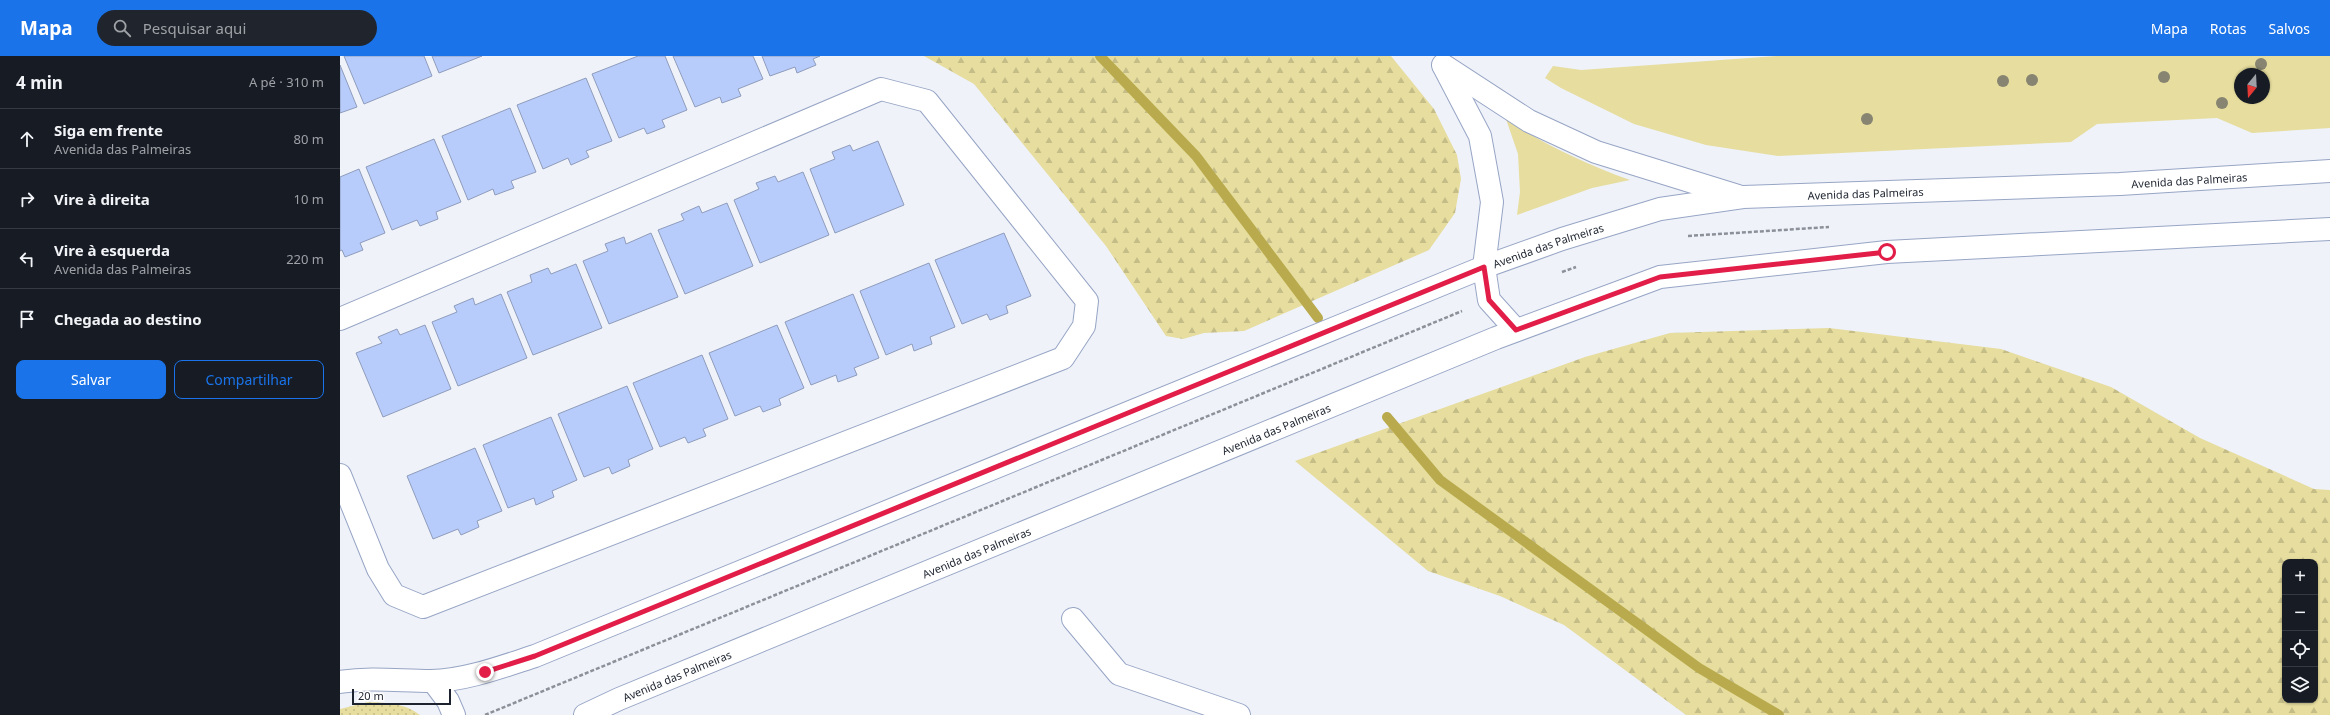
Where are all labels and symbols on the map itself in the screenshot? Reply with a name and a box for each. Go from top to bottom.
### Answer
north arrow [2234,68,2270,104]
street label: Avenida das Palmeiras [2131,169,2248,191]
street label: Avenida das Palmeiras [1807,183,1924,202]
street label: Avenida das Palmeiras [1491,219,1605,271]
route start [1878,243,1896,261]
street label: Avenida das Palmeiras [1219,400,1333,458]
street label: Avenida das Palmeiras [920,523,1033,581]
street label: Avenida das Palmeiras [620,646,733,704]
route end [476,663,494,681]
scale bar [352,687,451,706]

